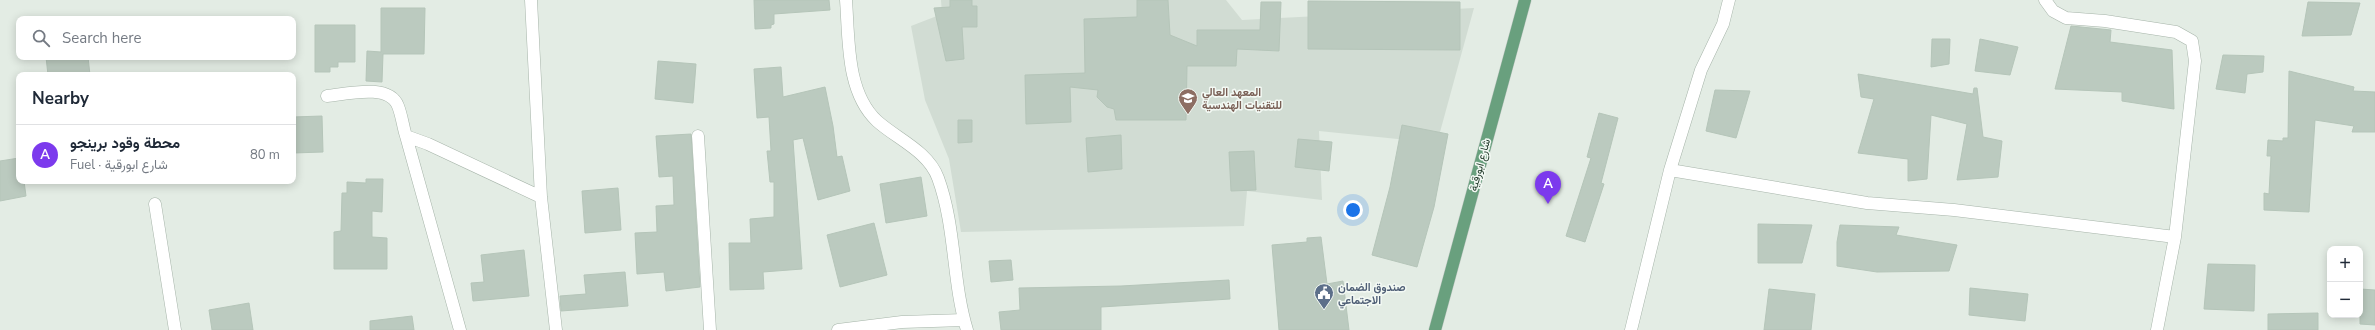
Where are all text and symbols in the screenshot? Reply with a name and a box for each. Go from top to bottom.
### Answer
search box [16,16,296,60]
icon: search [30,27,52,49]
text: Search here [62,28,142,48]
place label: المعهد العالي للتقنيات الهندسية [1202,85,1282,113]
text: Nearby [32,87,89,110]
school or university icon: المعهد العالي للتقنيات الهندسية [1177,87,1199,115]
text: محطة وقود برينجو [70,133,180,153]
street label: شارع ابورقية [1466,137,1494,193]
text: A [40,146,50,164]
text: 80 m [250,146,280,164]
text: Fuel · شارع ابورقية [70,156,168,174]
pin: A [1535,171,1561,204]
your location [1343,200,1363,220]
map controls [2327,246,2363,318]
button: + [2327,246,2363,282]
place label: صندوق الضمان الاجتماعي [1338,280,1406,309]
public building icon: صندوق الضمان الاجتماعي [1313,282,1335,310]
button: − [2327,282,2363,318]

